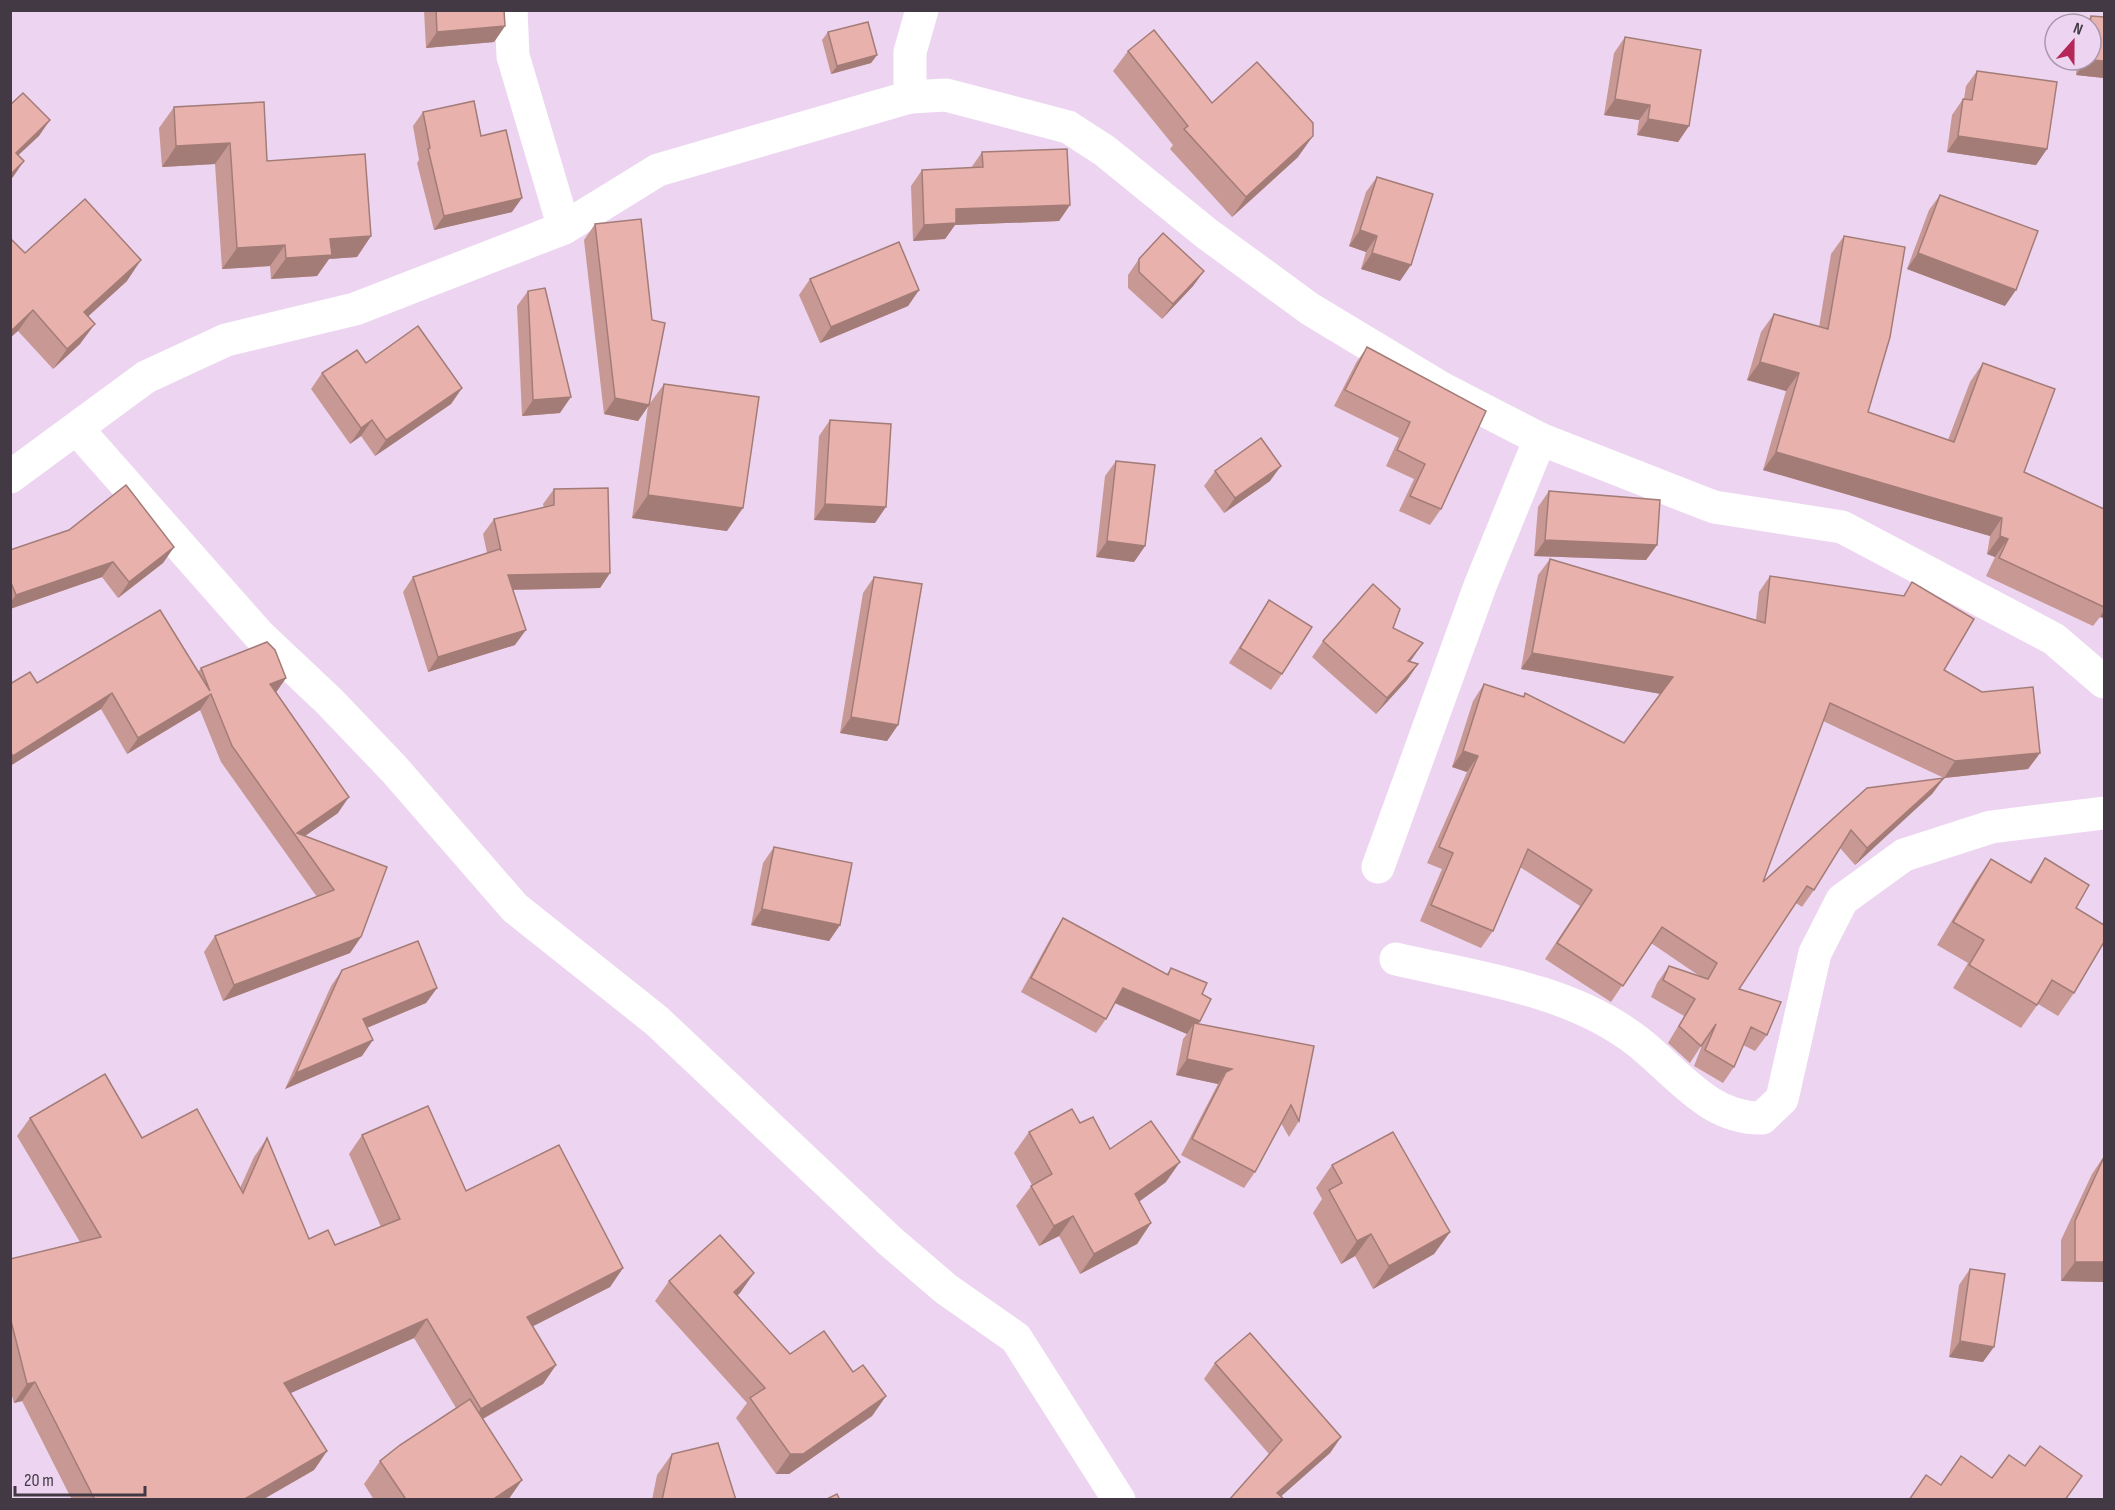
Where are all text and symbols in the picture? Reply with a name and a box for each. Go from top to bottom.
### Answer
north arrow [2043,12,2103,72]
text: N [2070,19,2085,40]
scale bar [15,1459,146,1497]
text: 20 m [24,1470,54,1491]

